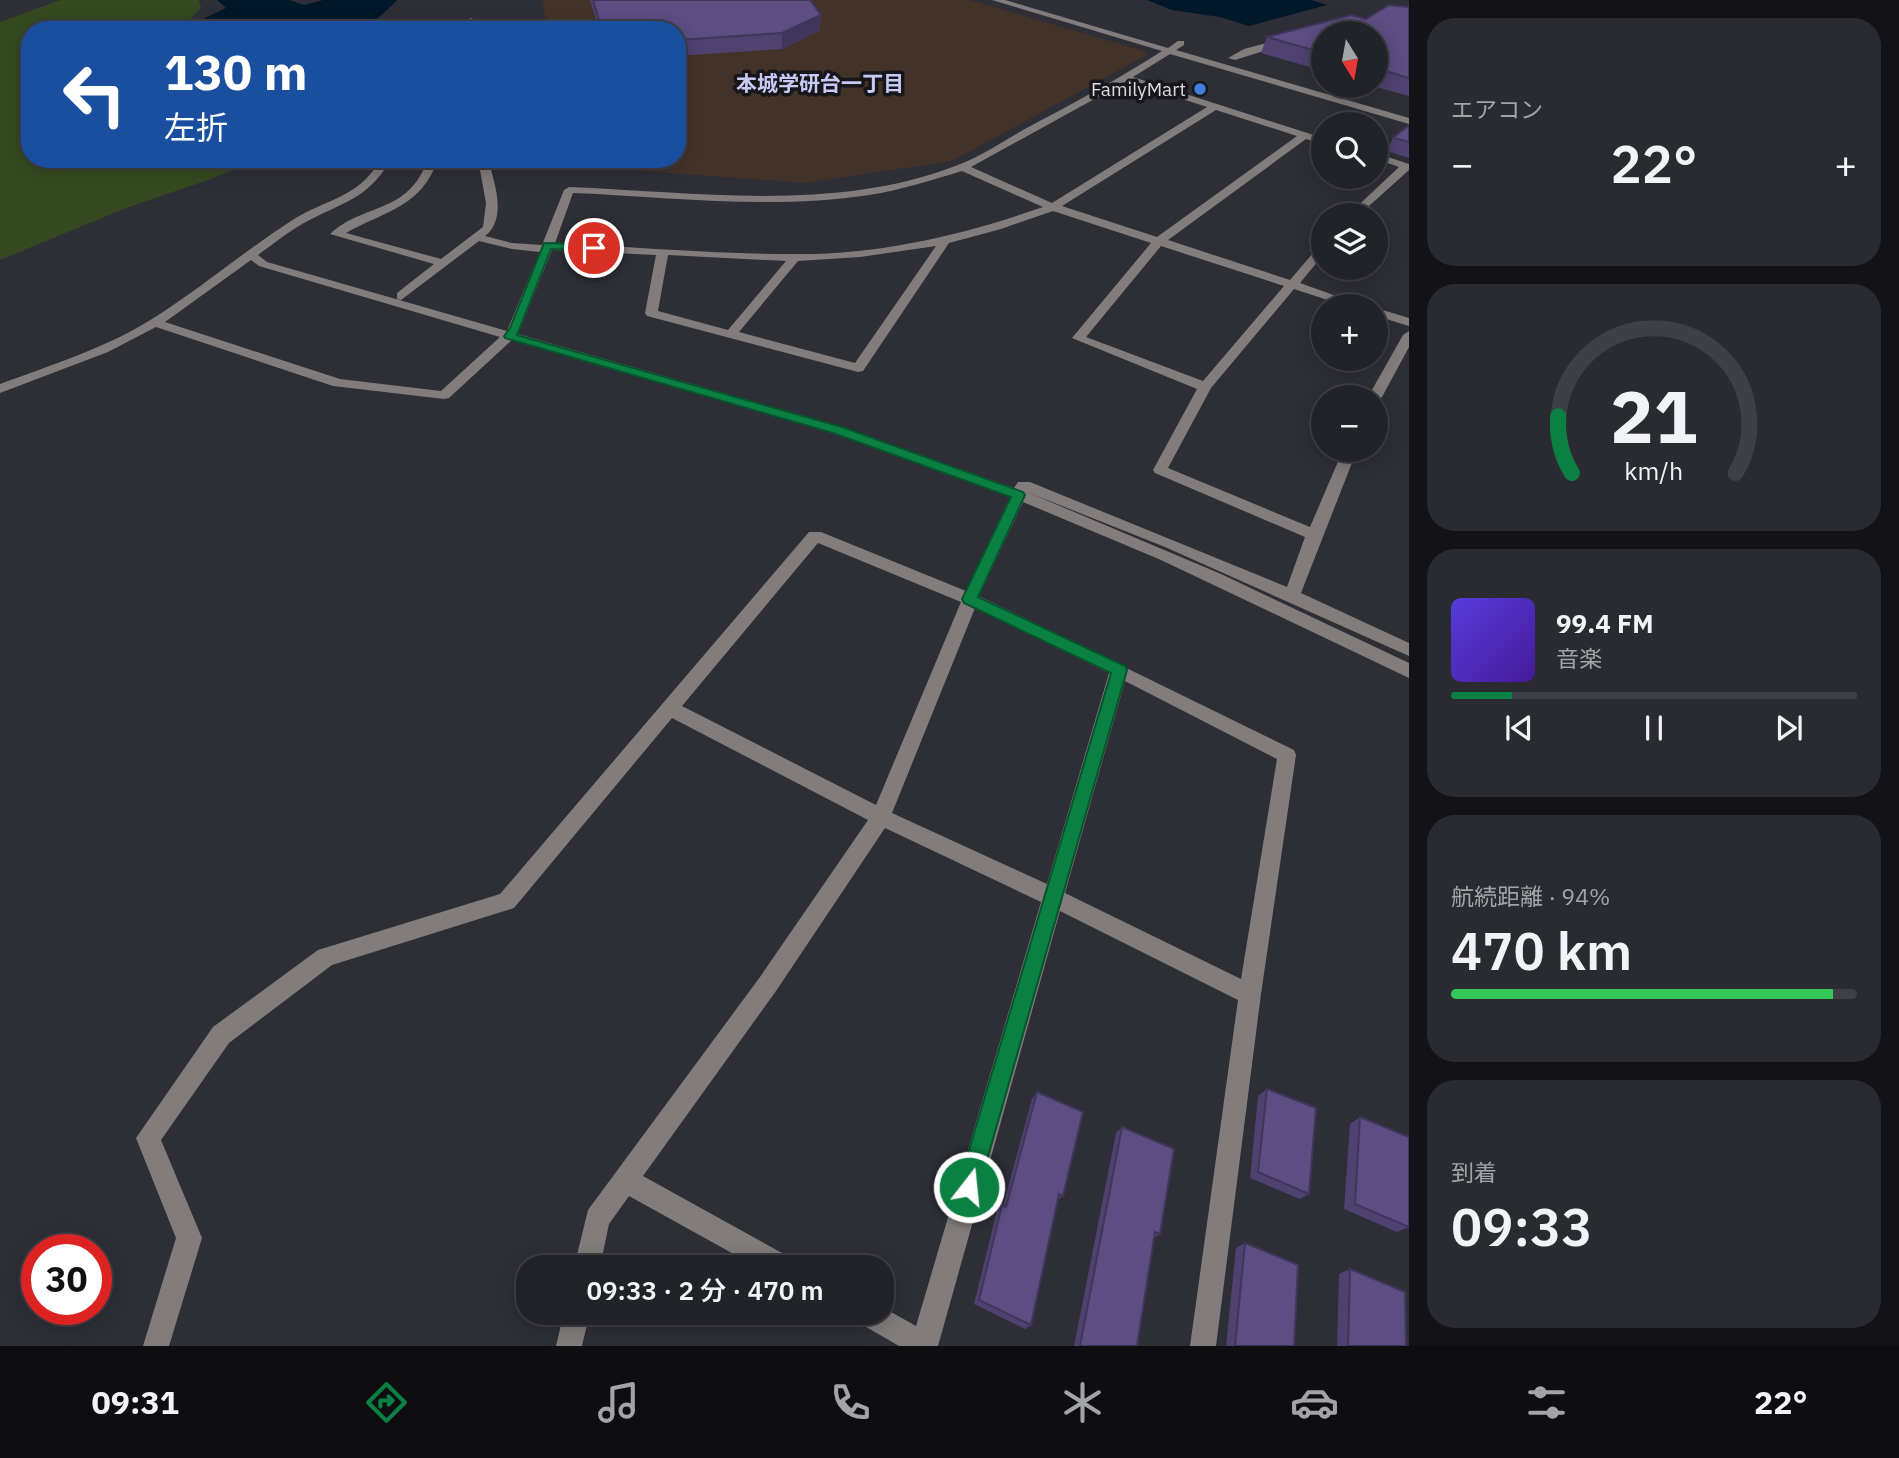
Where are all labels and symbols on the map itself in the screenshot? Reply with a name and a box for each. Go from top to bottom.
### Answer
north arrow [1311,21,1388,98]
district label: 本城学研台一丁目 [736,69,904,97]
place label: FamilyMart [1091,77,1186,101]
marker: FamilyMart [1192,81,1208,97]
pin [564,218,624,278]
position arrow [932,1150,1006,1224]
speed limit sign: 30 [21,1234,112,1325]

